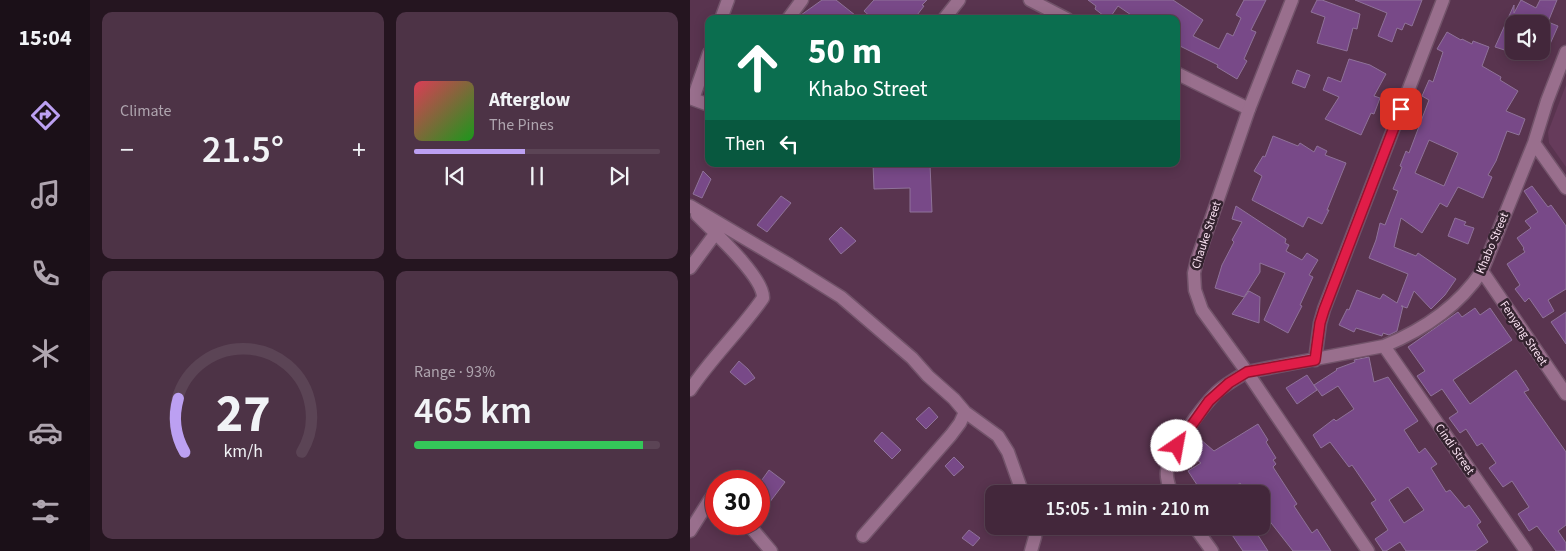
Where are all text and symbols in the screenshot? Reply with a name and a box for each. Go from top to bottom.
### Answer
map controls [1505,15,1550,60]
button: sound [1505,15,1550,60]
text: 15:04 [18,22,72,54]
text: 50 m [808,27,882,77]
icon: ahead [725,35,790,100]
text: Khabo Street [808,73,927,105]
text: Afterglow [489,87,570,114]
pin [1380,88,1422,130]
icon: arrive [1387,95,1415,123]
icon: directions [28,98,63,133]
text: Climate [120,100,171,122]
text: The Pines [489,114,554,136]
text: 21.5° [202,123,284,177]
text: − [120,130,134,170]
text: + [352,130,366,170]
icon: left [775,130,803,158]
text: Then [725,131,765,158]
icon: previous [441,162,469,190]
icon: pause [523,162,551,190]
icon: next [605,162,633,190]
icon: music [28,177,63,212]
street label: Chauke Street [1188,199,1225,271]
street label: Khabo Street [1472,210,1513,276]
icon: phone [28,256,63,291]
street label: Fenyang Street [1496,298,1552,369]
icon: climate [28,336,63,371]
text: Range · 93% [414,361,495,383]
text: 27 [216,378,270,452]
text: 465 km [414,384,532,438]
icon: car [28,415,63,450]
position arrow [1150,419,1202,471]
street label: Cindi Street [1431,420,1478,478]
text: km/h [223,439,263,464]
speed limit sign: 30 [705,470,770,535]
icon: filters [28,494,63,529]
text: 15:05 · 1 min · 210 m [1045,496,1210,523]

